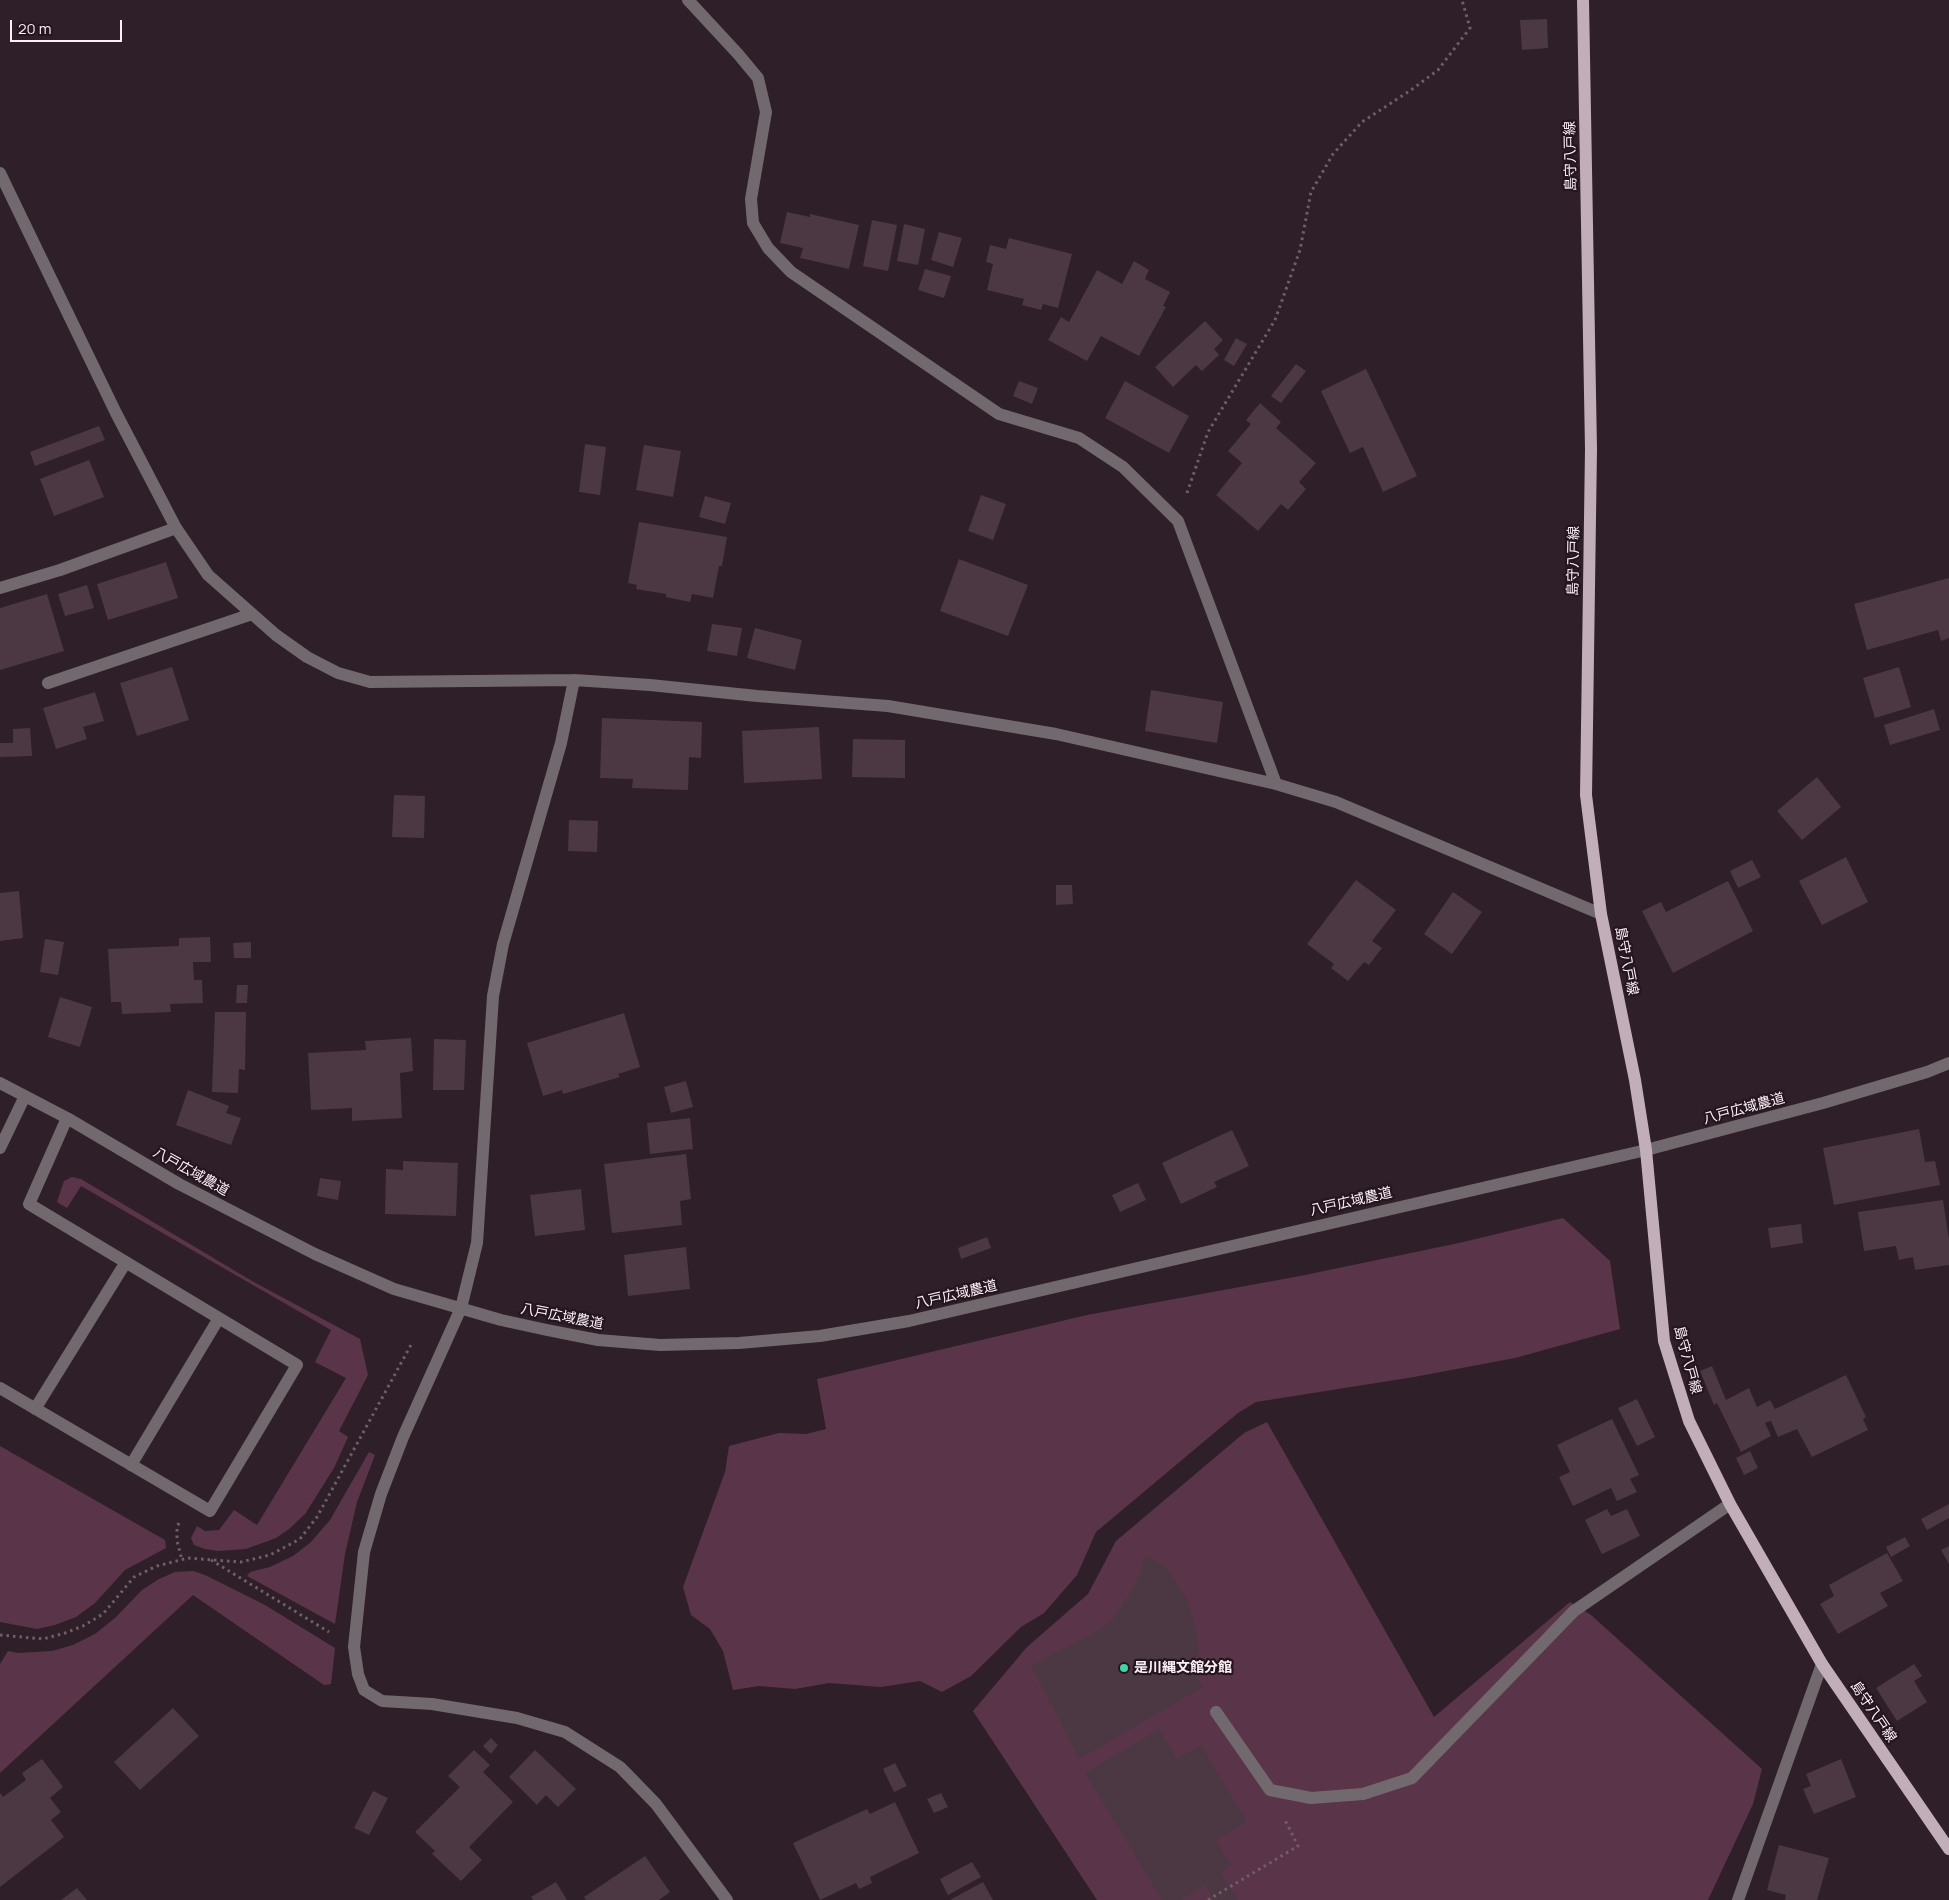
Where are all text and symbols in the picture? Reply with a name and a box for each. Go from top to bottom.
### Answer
scale bar [12,10,125,42]
text: 20 m [18,18,51,39]
street label: 島守八戸線 [1562,121,1580,191]
street label: 島守八戸線 [1565,526,1583,596]
street label: 島守八戸線 [1611,925,1641,997]
street label: 八戸広域農道 [1701,1090,1787,1128]
street label: 八戸広域農道 [150,1144,232,1200]
street label: 八戸広域農道 [1308,1184,1394,1220]
street label: 八戸広域農道 [913,1277,999,1313]
street label: 八戸広域農道 [519,1301,605,1333]
street label: 島守八戸線 [1670,1324,1704,1396]
place label: 是川縄文館分館 [1134,1660,1232,1676]
marker: 是川縄文館分館 [1118,1662,1130,1674]
street label: 島守八戸線 [1846,1678,1900,1746]

